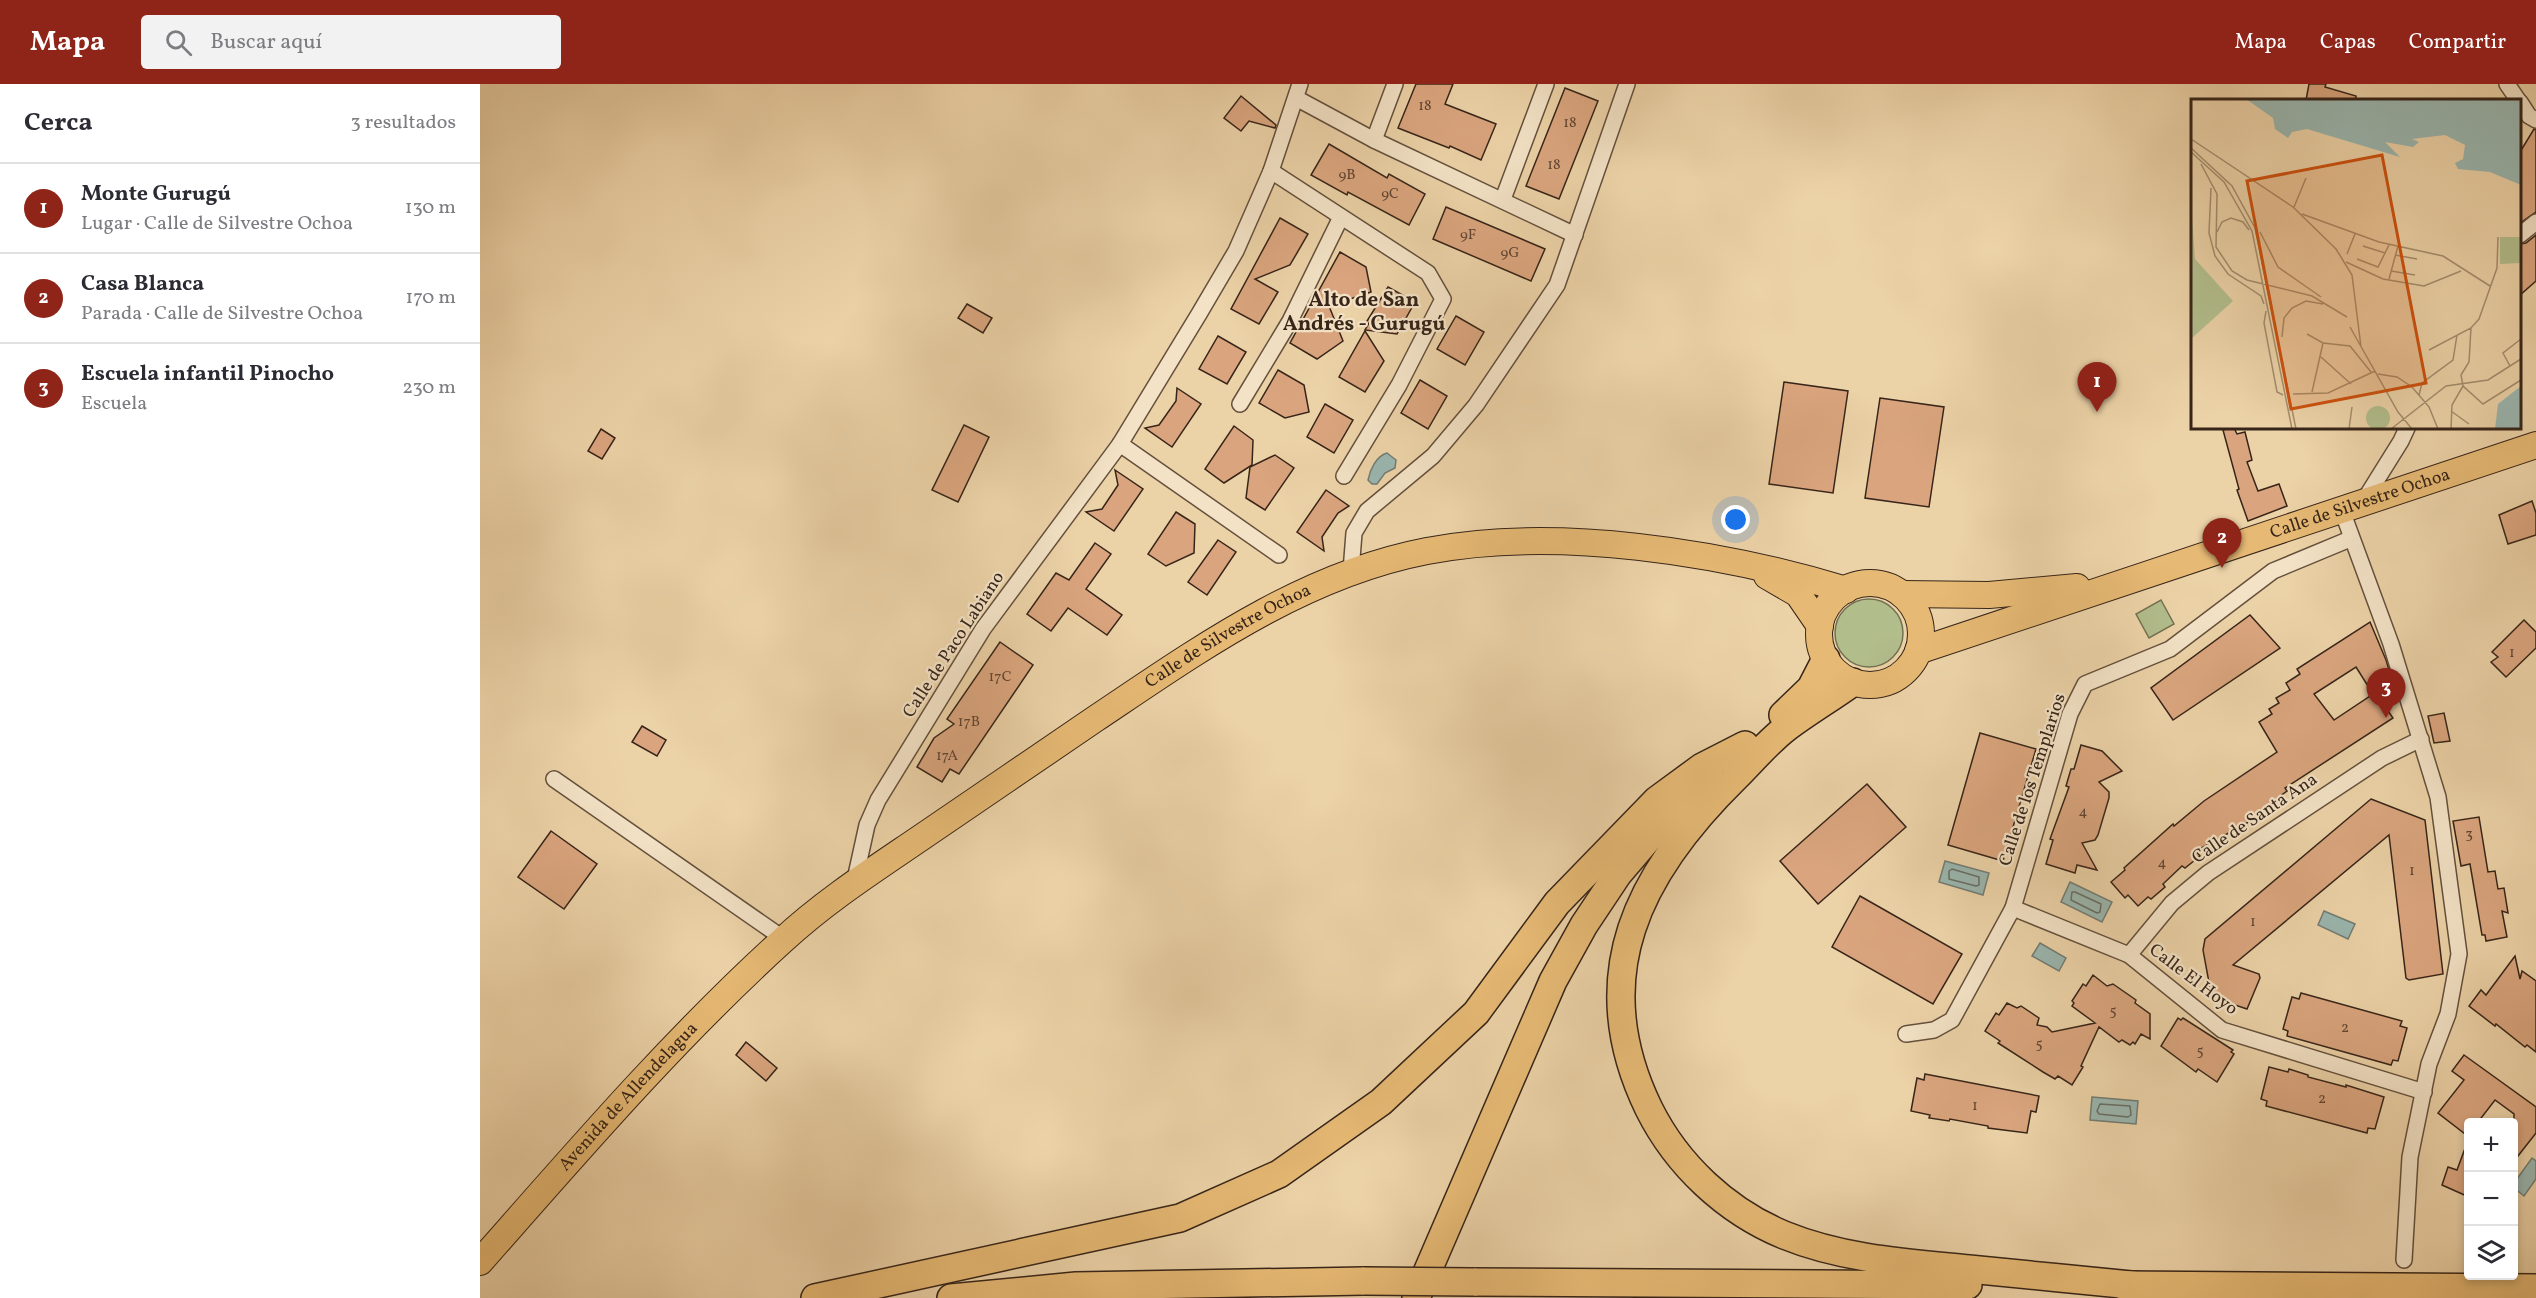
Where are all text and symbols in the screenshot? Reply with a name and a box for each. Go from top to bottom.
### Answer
search box [141,15,561,69]
text: Mapa [30,23,105,62]
icon: search [162,26,195,59]
text: Buscar aquí [210,27,322,58]
text: Mapa [2235,28,2287,57]
text: Capas [2320,28,2376,57]
text: Compartir [2409,28,2506,57]
house number: 18 [1418,96,1432,117]
inset map [2191,99,2521,429]
text: Cerca [24,105,93,141]
text: 3 resultados [351,109,456,137]
house number: 18 [1563,113,1577,134]
house number: 18 [1547,155,1561,176]
house number: 9B [1338,165,1356,186]
text: Monte Gurugú [81,179,231,210]
house number: 9C [1381,184,1399,205]
text: 1 [39,194,48,222]
text: 130 m [405,194,456,222]
text: Lugar · Calle de Silvestre Ochoa [81,210,353,238]
house number: 9F [1460,225,1476,246]
house number: 9G [1501,243,1519,264]
text: Casa Blanca [81,269,204,300]
text: 2 [38,284,49,312]
text: 170 m [406,284,456,312]
district label: Alto de San Andrés - Gurugú [1283,286,1446,339]
text: Parada · Calle de Silvestre Ochoa [81,300,363,328]
text: Escuela infantil Pinocho [81,359,334,390]
pin: 1 [2078,362,2116,412]
text: 3 [38,374,49,402]
text: 230 m [402,374,456,402]
text: Escuela [81,390,147,418]
street label: Calle de Silvestre Ochoa [2267,462,2453,545]
your location [1721,505,1750,534]
pin: 2 [2202,518,2242,568]
street label: Calle de Paco Labiano [897,567,1011,723]
street label: Calle de Silvestre Ochoa [1140,578,1315,694]
house number: 1 [2509,643,2515,664]
house number: 17C [989,667,1012,688]
pin: 3 [2366,668,2406,718]
street label: Calle de los Templarios [1993,691,2073,869]
house number: 17B [958,712,980,733]
house number: 17A [936,746,959,767]
street label: Calle de Santa Ana [2187,768,2323,870]
house number: 4 [2079,802,2088,823]
house number: 3 [2465,824,2473,845]
house number: 4 [2158,853,2167,874]
house number: 1 [2409,861,2415,882]
house number: 1 [2250,912,2256,933]
street label: Calle El Hoyo [2143,938,2243,1022]
house number: 5 [2109,1001,2117,1022]
street label: Avenida de Allendelagua [553,1017,704,1177]
house number: 2 [2341,1018,2349,1039]
house number: 5 [2035,1034,2043,1055]
house number: 5 [2196,1041,2204,1062]
house number: 2 [2318,1089,2326,1110]
house number: 1 [1972,1096,1978,1117]
map controls [2464,1118,2518,1280]
button: + [2464,1118,2518,1172]
button: − [2464,1172,2518,1226]
button: layers [2464,1226,2518,1280]

